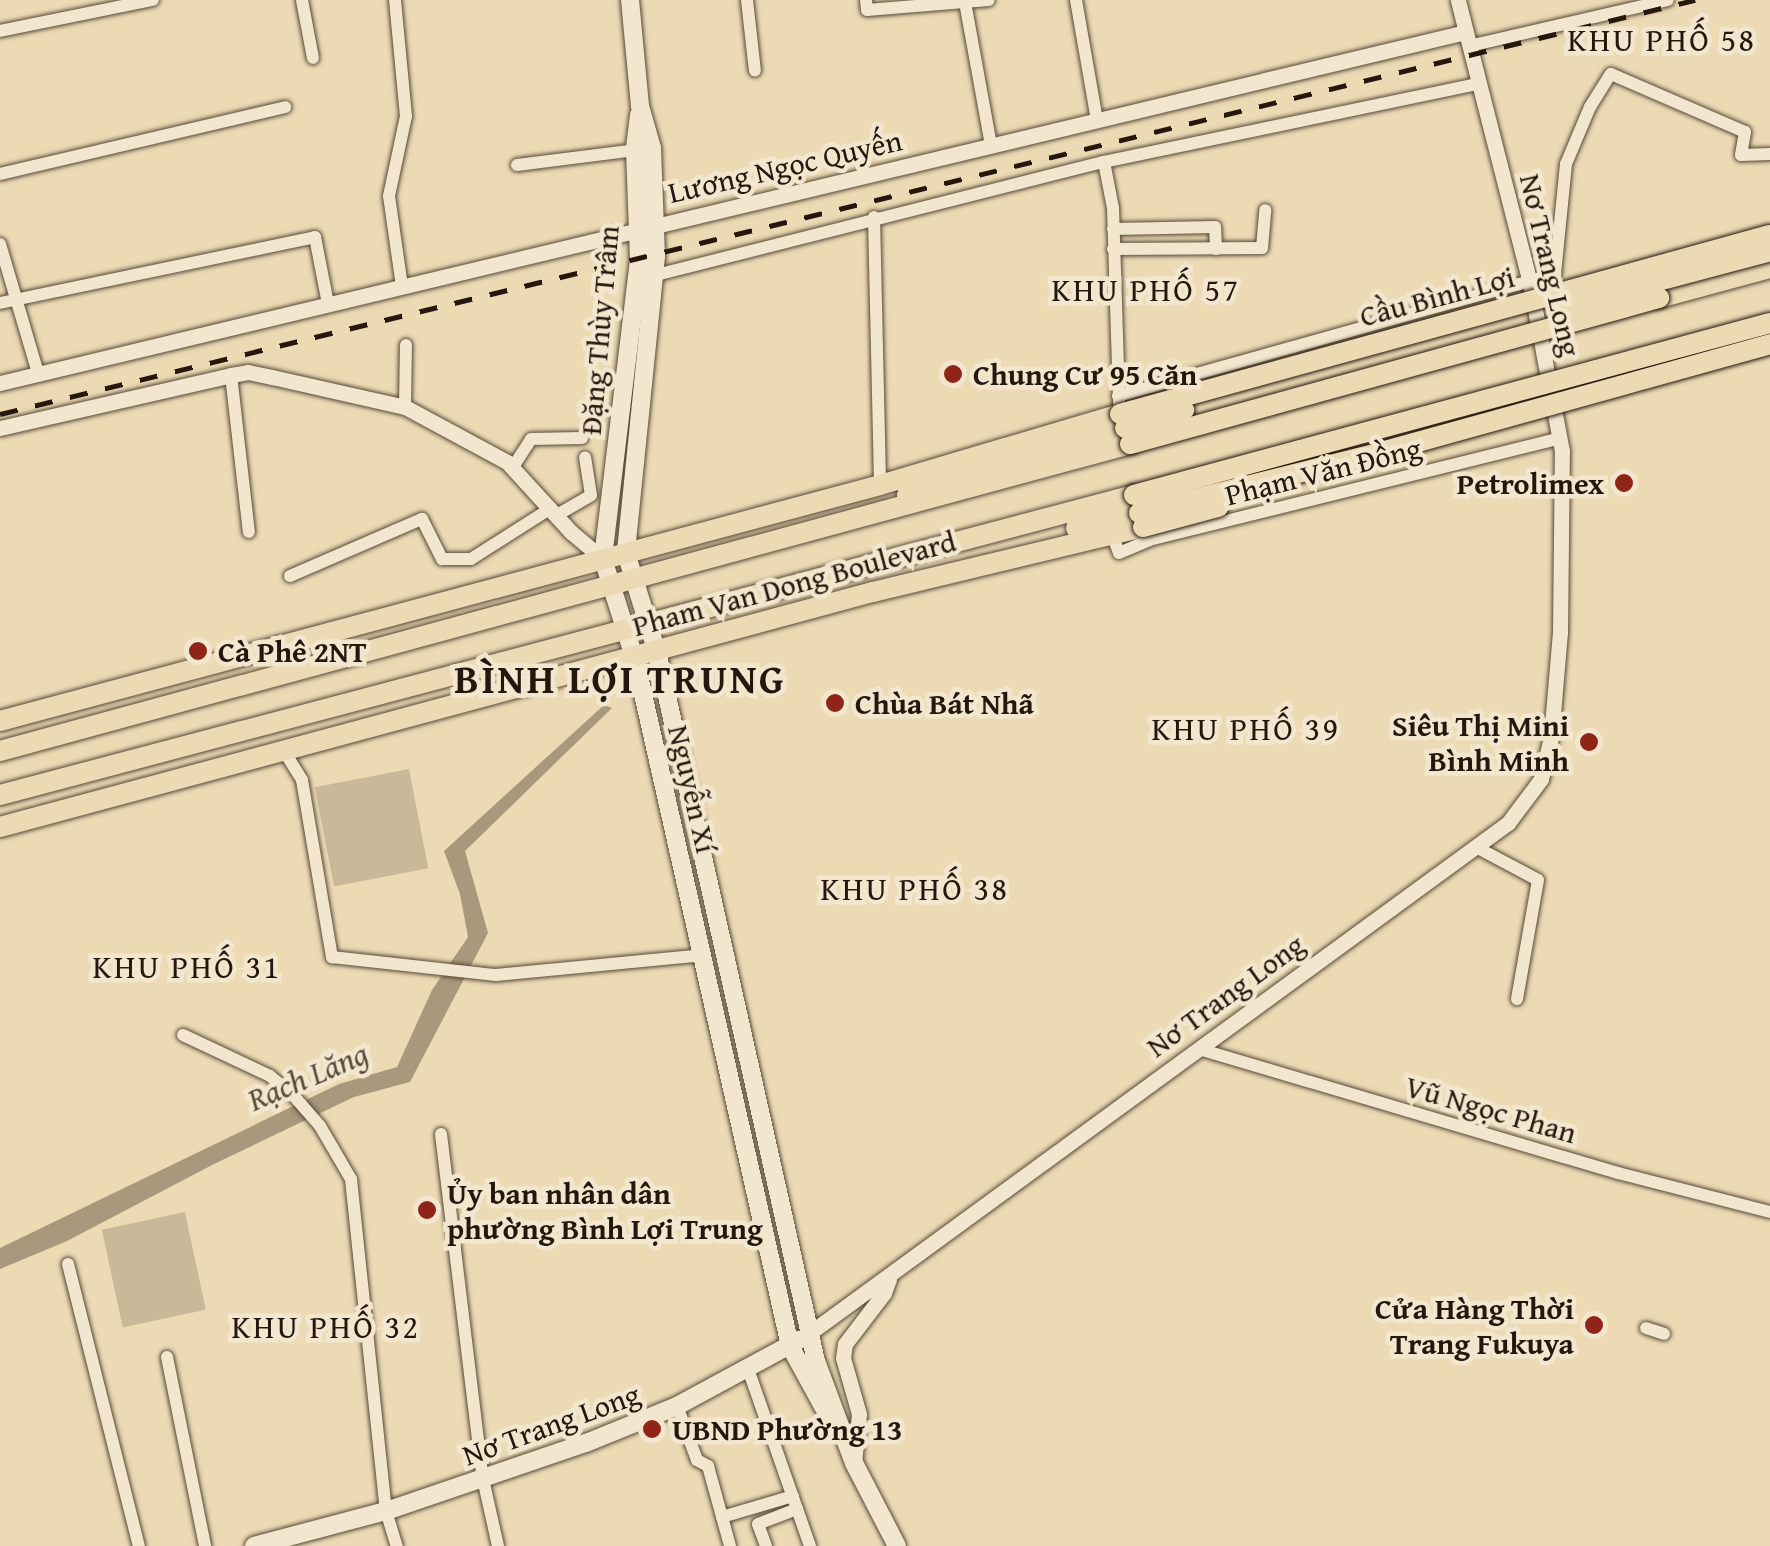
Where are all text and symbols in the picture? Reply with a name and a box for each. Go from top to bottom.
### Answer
district label: KHU PHỐ 58 [1567,21,1757,59]
street label: Lương Ngọc Quyến [665,122,905,210]
street label: Nơ Trang Long [1513,170,1589,360]
street label: Đặng Thùy Trâm [572,224,626,436]
street label: Cầu Bình Lợi [1356,258,1518,334]
district label: KHU PHỐ 57 [1051,271,1241,309]
place label: Chung Cư 95 Căn [973,356,1197,392]
marker: Chung Cư 95 Căn [942,363,964,385]
street label: Phạm Văn Đồng [1221,429,1425,513]
place label: Petrolimex [1457,465,1604,501]
marker: Petrolimex [1613,472,1635,494]
street label: Pham Van Dong Boulevard [628,522,960,644]
place label: Cà Phê 2NT [218,633,367,669]
marker: Cà Phê 2NT [187,640,209,662]
district label: BÌNH LỢI TRUNG [454,655,786,703]
place label: Chùa Bát Nhã [855,685,1034,721]
marker: Chùa Bát Nhã [824,692,846,714]
place label: Siêu Thị Mini Bình Minh [1392,707,1569,778]
district label: KHU PHỐ 39 [1151,710,1341,748]
street label: Nguyễn Xí [661,721,725,857]
marker: Siêu Thị Mini Bình Minh [1578,731,1600,753]
district label: KHU PHỐ 38 [820,870,1010,908]
street label: Nơ Trang Long [1139,926,1311,1064]
district label: KHU PHỐ 31 [92,948,282,986]
water label: Rạch Lăng [242,1035,374,1119]
street label: Vũ Ngọc Phan [1401,1067,1581,1151]
place label: Ủy ban nhân dân phường Bình Lợi Trung [447,1175,763,1246]
marker: Ủy ban nhân dân phường Bình Lợi Trung [416,1199,438,1221]
place label: Cửa Hàng Thời Trang Fukuya [1375,1290,1574,1360]
district label: KHU PHỐ 32 [231,1308,421,1346]
marker: Cửa Hàng Thời Trang Fukuya [1583,1314,1605,1336]
street label: Nơ Trang Long [457,1375,645,1473]
place label: UBND Phường 13 [672,1411,902,1447]
marker: UBND Phường 13 [641,1418,663,1440]

